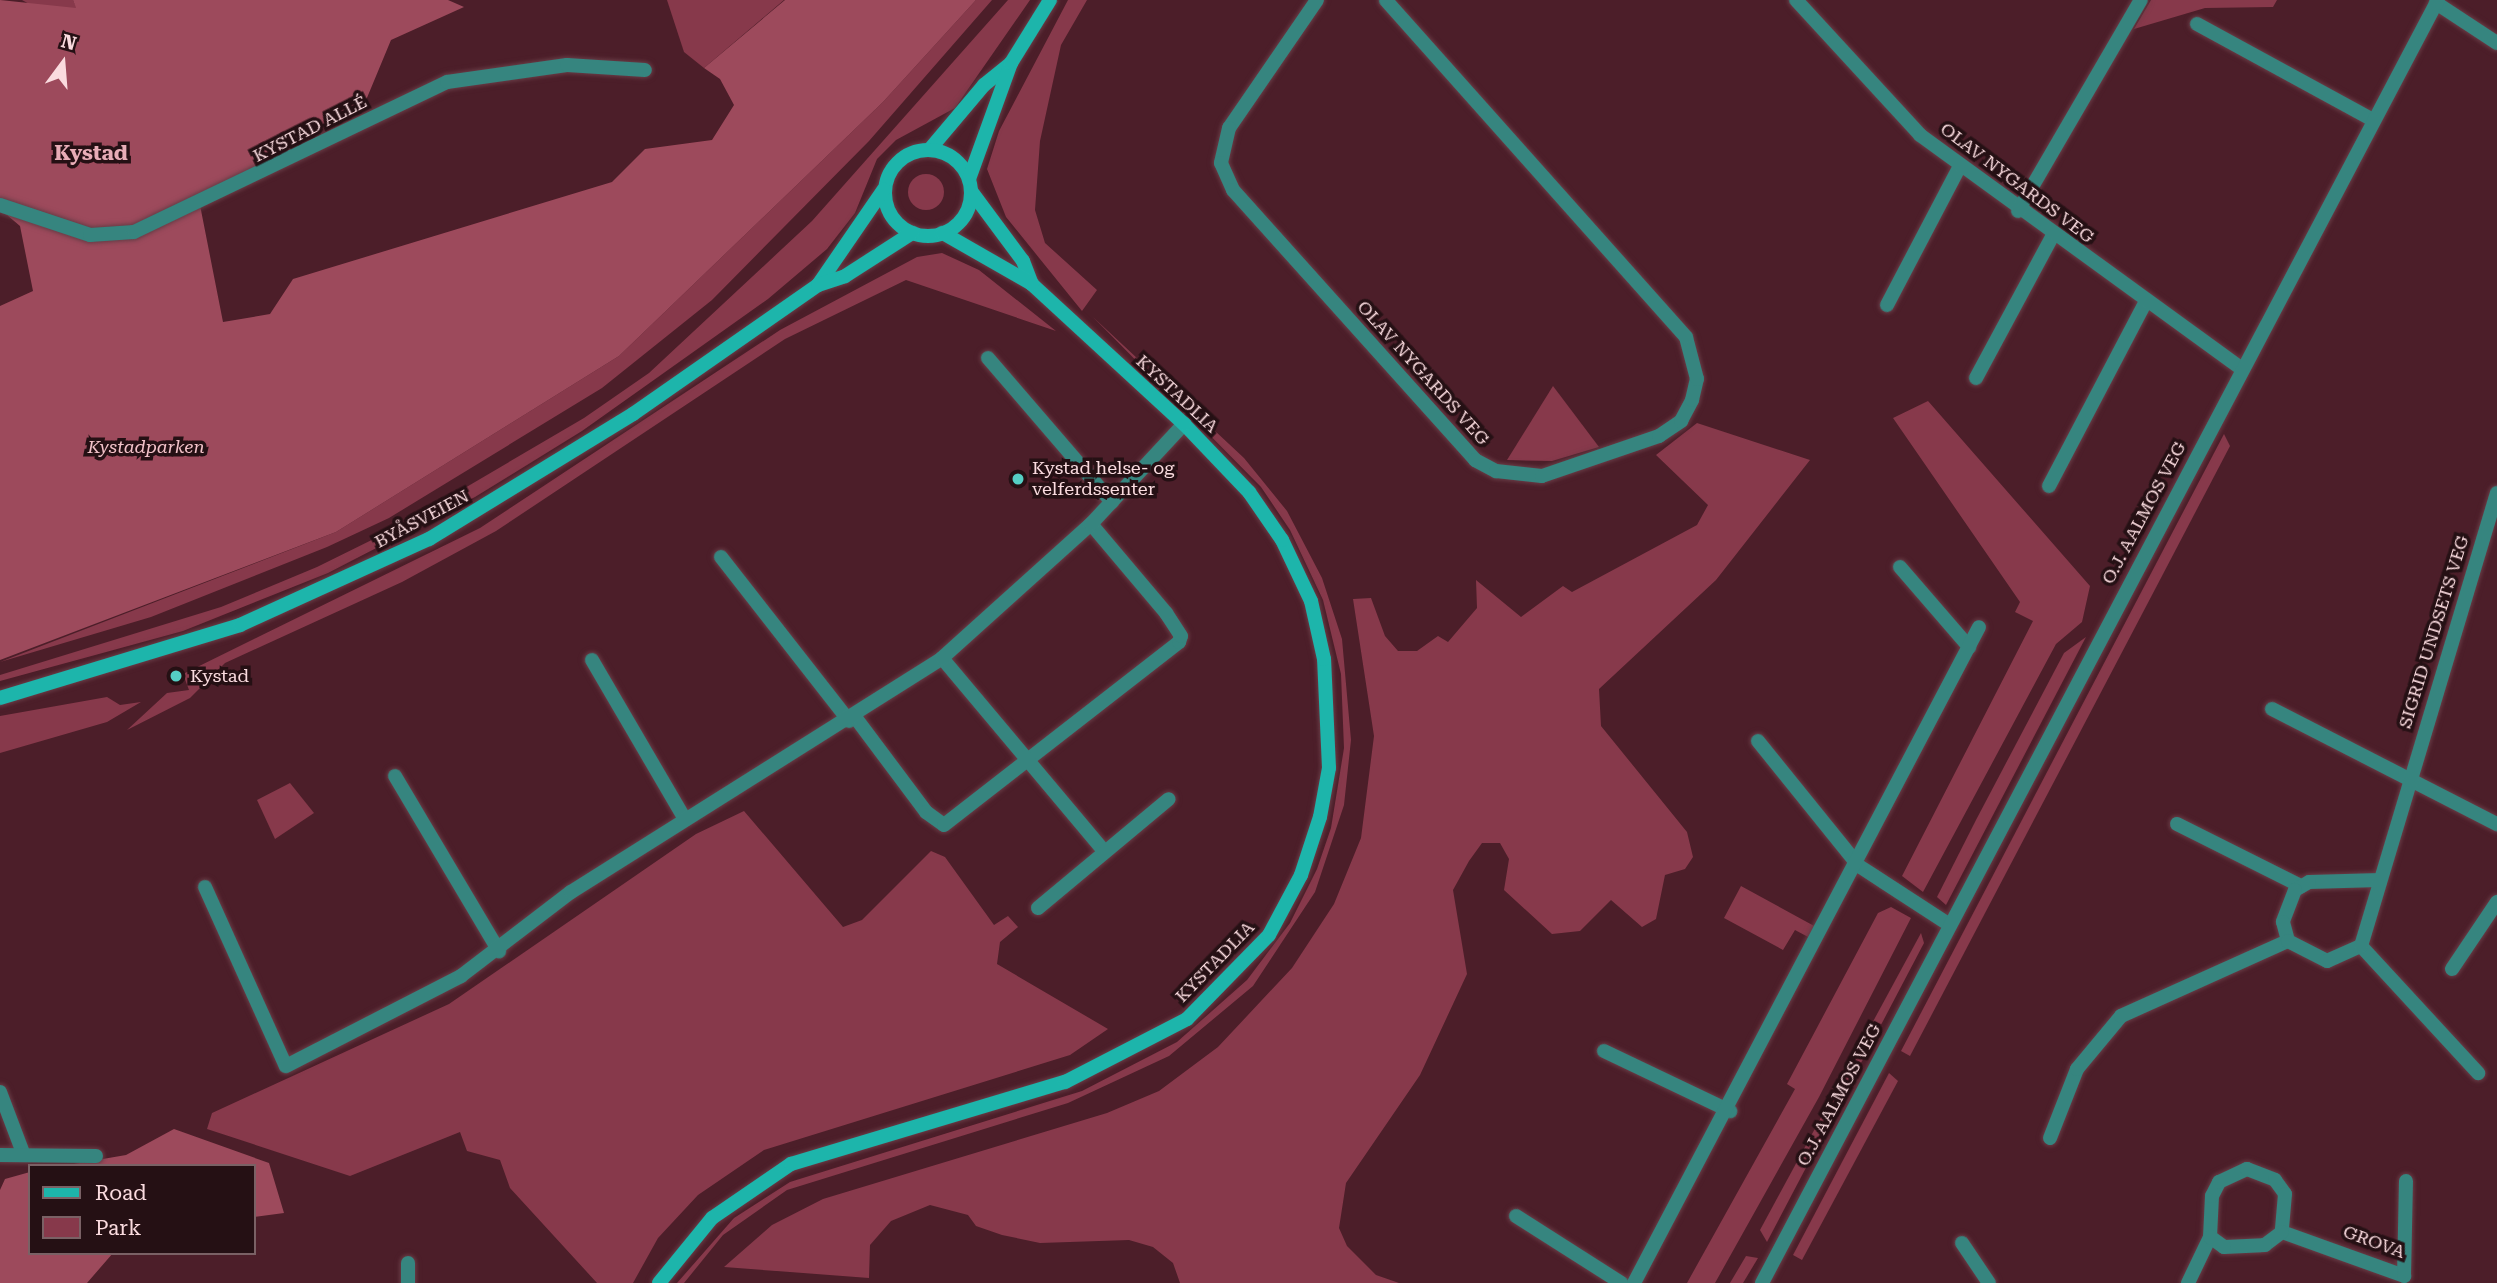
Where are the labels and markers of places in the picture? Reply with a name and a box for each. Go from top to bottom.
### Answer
place label: Kystad helse- og velferdssenter [1032,458,1174,500]
marker: Kystad helse- og velferdssenter [1010,471,1026,487]
place label: Kystad [190,665,249,687]
marker: Kystad [168,668,184,684]

